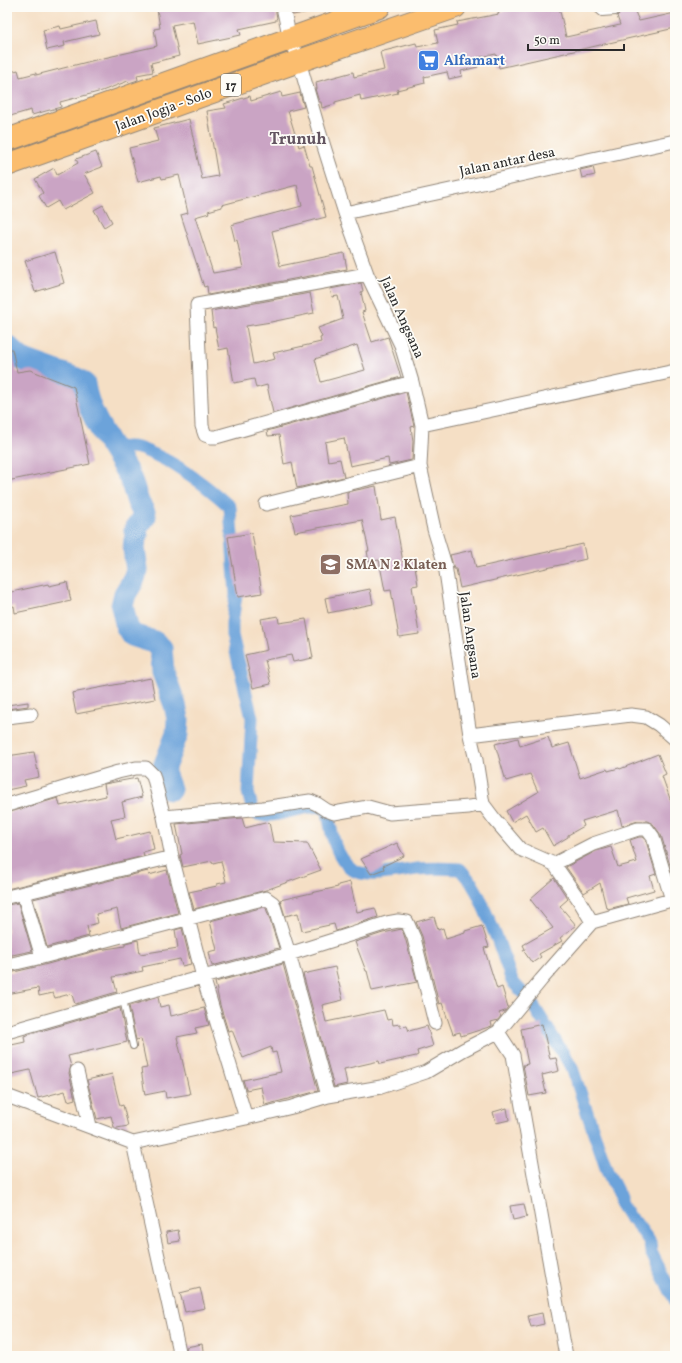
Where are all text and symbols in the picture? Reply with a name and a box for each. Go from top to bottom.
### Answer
scale bar [528,26,624,52]
text: 50 m [534,33,560,49]
supermarket icon: Alfamart [415,47,441,73]
place label: Alfamart [444,52,505,71]
road number: 17 [221,74,241,96]
street label: Jalan Jogja - Solo [113,84,215,137]
district label: Trunuh [269,129,327,151]
street label: Jalan antar desa [458,143,557,182]
street label: Jalan Angsana [375,274,428,361]
school or university icon: SMA N 2 Klaten [317,551,343,577]
place label: SMA N 2 Klaten [346,556,447,575]
street label: Jalan Angsana [454,591,485,680]

